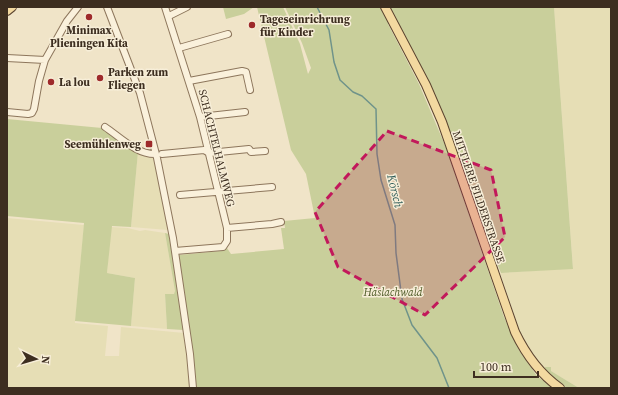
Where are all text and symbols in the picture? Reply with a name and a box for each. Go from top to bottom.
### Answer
marker: Minimax Plieningen Kita [84,12,94,22]
place label: Tageseinrichrung für Kinder [260,12,350,40]
marker: Tageseinrichrung für Kinder [247,20,257,30]
place label: Minimax Plieningen Kita [50,23,128,51]
place label: Parken zum Fliegen [108,65,168,93]
marker: Parken zum Fliegen [95,73,105,83]
place label: La lou [59,75,90,90]
marker: La lou [46,77,56,87]
street label: SCHACHTELHALMWEG [195,88,238,209]
street label: MITTLERE FILDERSTRASSE [449,129,508,266]
place label: Seemühlenweg [64,137,141,152]
marker: Seemühlenweg [144,139,154,149]
water label: Körsch [383,172,407,210]
park label: Häslachwald [362,285,423,300]
north arrow [16,339,56,379]
scale bar [474,353,538,379]
text: N [38,355,53,364]
text: 100 m [480,359,512,375]

